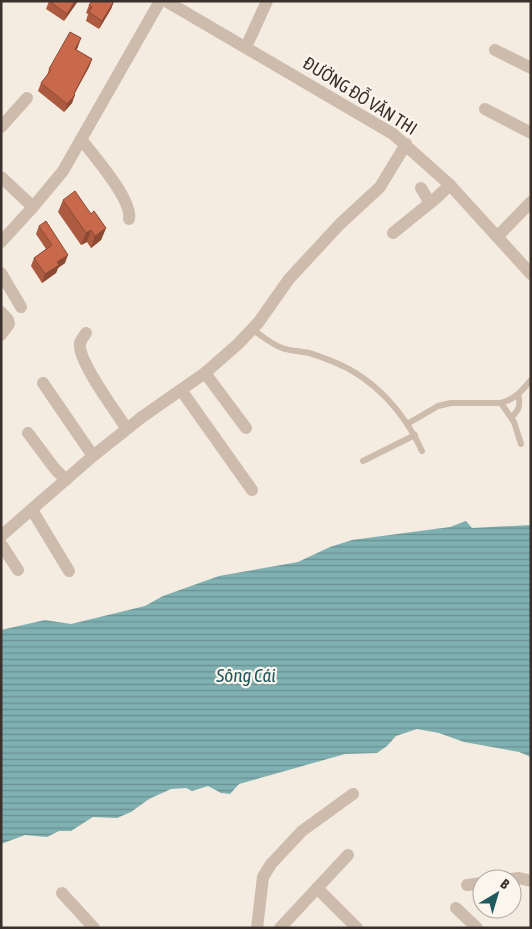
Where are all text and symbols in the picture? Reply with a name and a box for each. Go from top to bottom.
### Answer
street label: ĐƯỜNG ĐỖ VĂN THI [299,50,422,139]
water label: Sông Cái [215,664,276,686]
north arrow [472,869,522,919]
text: B [497,875,513,892]

